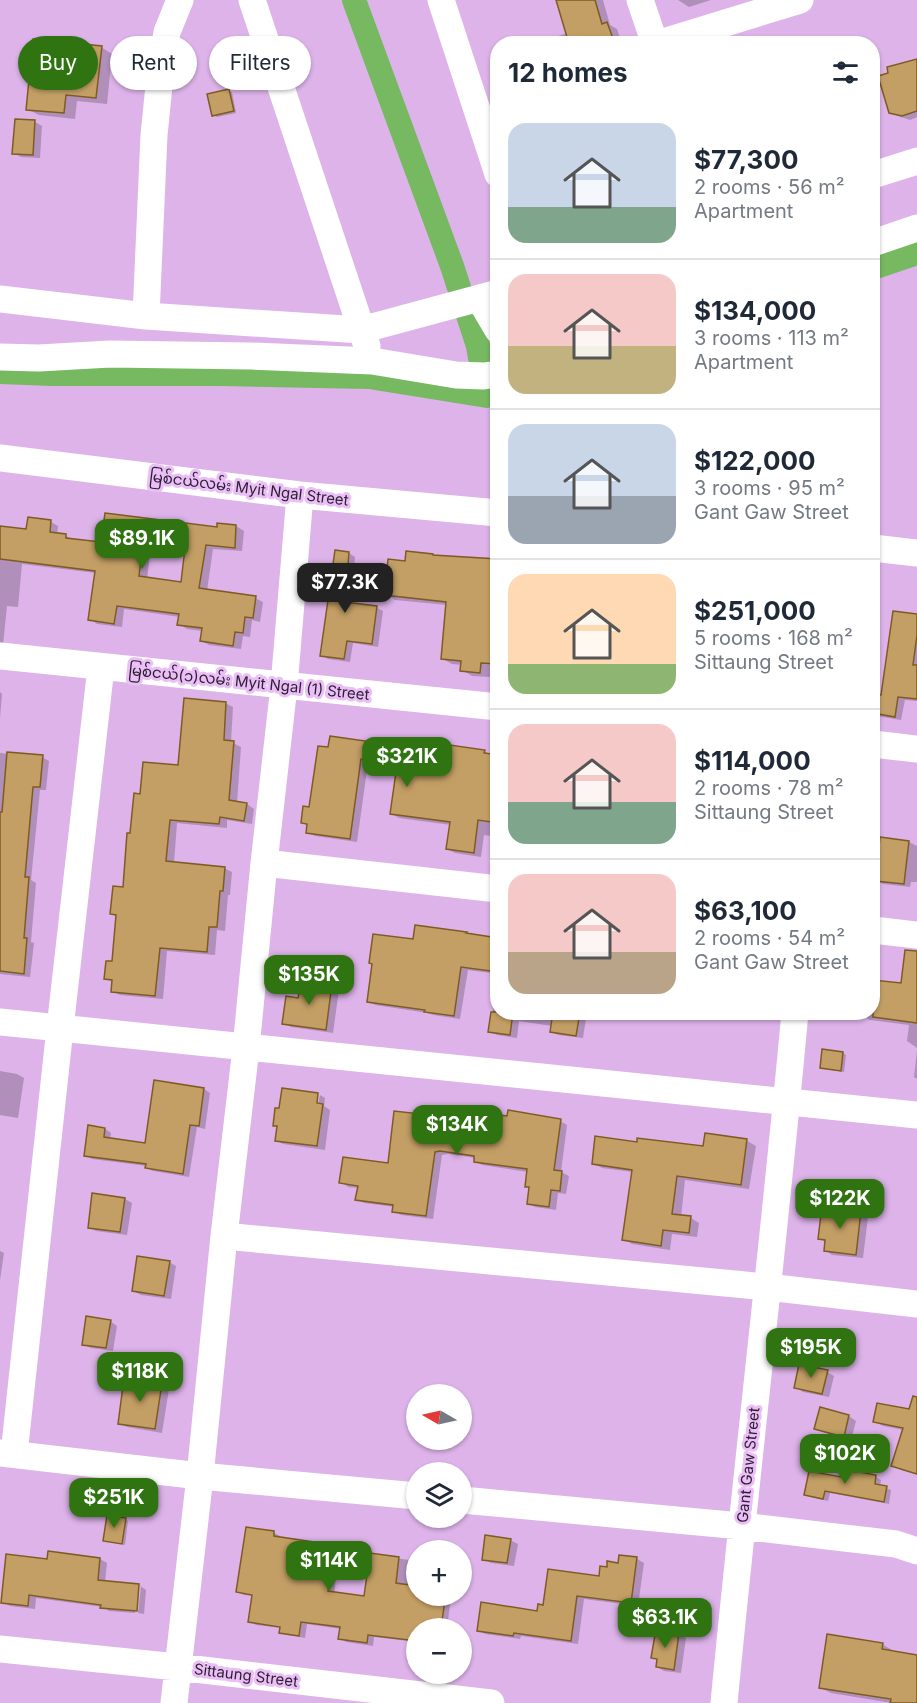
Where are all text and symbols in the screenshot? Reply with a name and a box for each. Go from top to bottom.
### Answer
chip: Buy [18,36,98,90]
chip: Rent [110,36,197,90]
chip: Filters [209,36,311,90]
icon: filters [829,56,862,89]
text: 12 homes [508,57,628,88]
text: $77,300 [694,144,798,175]
icon: home [556,147,628,219]
text: 2 rooms · 56 m² [694,175,845,199]
text: Apartment [694,199,793,223]
text: $134,000 [694,295,816,326]
icon: home [556,298,628,370]
text: 3 rooms · 113 m² [694,326,849,350]
text: Apartment [694,350,793,374]
text: $122,000 [694,445,816,476]
icon: home [556,448,628,520]
street label: မြစ်ငယ်လမ်း Myit Ngal Street [148,466,350,513]
text: 3 rooms · 95 m² [694,476,845,500]
text: Gant Gaw Street [694,500,849,524]
pin: $89.1K [93,519,191,570]
text: $89.1K [109,526,175,550]
pin: $77.3K [296,563,394,614]
text: $77.3K [311,570,379,594]
text: $251,000 [694,595,816,626]
icon: home [556,598,628,670]
text: 5 rooms · 168 m² [694,626,853,650]
text: Sittaung Street [694,650,834,674]
street label: မြစ်ငယ်(၁)လမ်း Myit Ngal (1) Street [127,660,371,707]
pin: $321K [365,737,449,788]
text: $321K [376,744,438,768]
text: $114,000 [694,745,811,776]
icon: home [556,748,628,820]
text: 2 rooms · 78 m² [694,776,843,800]
text: Sittaung Street [694,800,834,824]
text: $63,100 [694,895,797,926]
icon: home [556,898,628,970]
text: 2 rooms · 54 m² [694,926,845,950]
text: Gant Gaw Street [694,950,849,974]
pin: $135K [267,955,351,1006]
text: $135K [278,962,340,986]
pin: $134K [415,1105,499,1156]
text: $134K [426,1112,488,1136]
pin: $122K [798,1179,882,1230]
text: $122K [809,1186,871,1210]
pin: $195K [769,1328,853,1379]
text: $195K [780,1335,842,1359]
pin: $118K [98,1352,182,1403]
text: $118K [111,1359,169,1383]
north arrow [406,1384,472,1450]
map controls [406,1384,472,1684]
street label: Gant Gaw Street [732,1406,764,1524]
pin: $102K [803,1434,887,1485]
text: $102K [814,1441,876,1465]
button: layers [406,1462,472,1528]
pin: $251K [72,1478,156,1529]
text: $251K [83,1485,145,1509]
button: + [406,1540,472,1606]
pin: $114K [287,1541,371,1592]
text: $114K [300,1548,358,1572]
pin: $63.1K [616,1598,714,1649]
text: $63.1K [632,1605,698,1629]
button: − [406,1618,472,1684]
street label: Sittaung Street [193,1659,299,1691]

